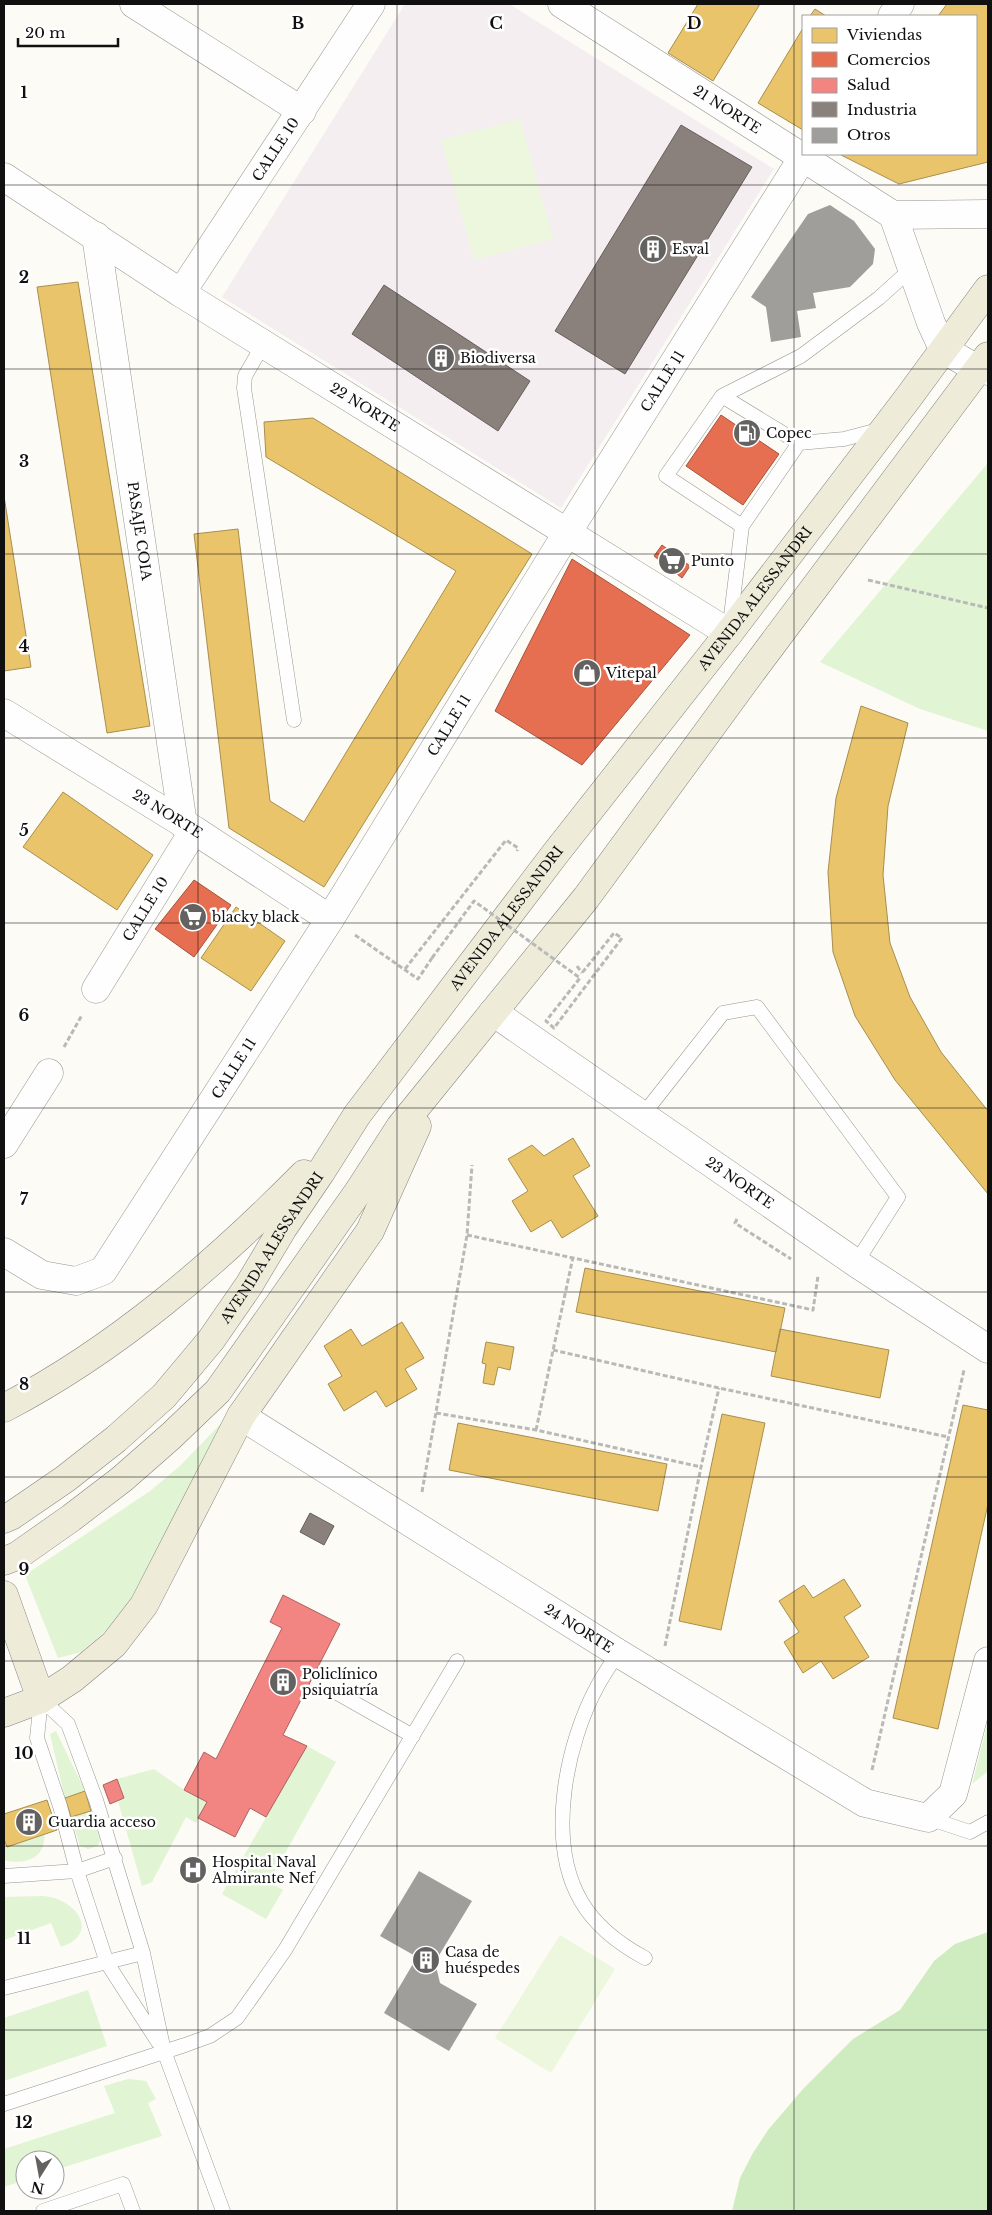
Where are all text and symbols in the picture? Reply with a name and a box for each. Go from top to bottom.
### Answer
text: B [292,13,305,33]
text: C [489,13,503,33]
text: D [687,13,701,33]
scale bar [18,15,118,47]
legend [802,15,977,155]
text: 20 m [25,23,65,42]
text: Viviendas [846,25,922,44]
text: Comercios [847,50,930,69]
text: Salud [847,75,890,94]
street label: 21 NORTE [690,81,764,138]
text: 1 [21,82,28,102]
text: Industria [847,100,917,119]
street label: CALLE 10 [248,114,303,185]
text: Otros [847,125,891,144]
building icon: Esval [638,234,668,264]
place label: Esval [672,240,710,258]
text: 2 [19,267,29,287]
building icon: Biodiversa [426,343,456,373]
street label: CALLE 11 [636,347,688,415]
place label: Biodiversa [460,349,536,367]
street label: 22 NORTE [327,379,403,436]
fuel station icon: Copec [732,418,762,448]
place label: Copec [766,424,812,442]
text: 3 [19,451,29,471]
street label: PASAJE COIA [123,480,156,582]
street label: AVENIDA ALESSANDRI [694,523,816,675]
supermarket icon: Punto [657,546,687,576]
place label: Punto [691,552,734,570]
text: 4 [19,636,29,656]
shop icon: Vitepal [572,658,602,688]
place label: Vitepal [605,664,657,682]
street label: CALLE 11 [423,691,475,759]
street label: 23 NORTE [129,785,206,842]
text: 5 [19,820,29,840]
street label: AVENIDA ALESSANDRI [445,842,567,995]
street label: CALLE 10 [119,873,172,945]
supermarket icon: blacky black [178,902,208,932]
place label: blacky black [211,908,300,926]
text: 6 [19,1005,30,1025]
street label: CALLE 11 [207,1034,260,1102]
street label: 23 NORTE [702,1153,777,1212]
street label: AVENIDA ALESSANDRI [216,1168,327,1328]
text: 7 [20,1189,29,1209]
text: 8 [19,1374,29,1394]
text: 9 [19,1559,30,1579]
street label: 24 NORTE [541,1600,617,1657]
place label: Policlínico psiquiatría [302,1665,378,1699]
building icon: Policlínico psiquiatría [268,1667,298,1697]
text: 10 [14,1743,34,1763]
building icon: Guardia acceso [14,1807,44,1837]
place label: Guardia acceso [48,1813,156,1831]
place label: Hospital Naval Almirante Nef [211,1853,317,1887]
hospital icon: Hospital Naval Almirante Nef [178,1855,208,1885]
text: 11 [17,1928,31,1948]
place label: Casa de huéspedes [445,1943,520,1977]
building icon: Casa de huéspedes [411,1945,441,1975]
text: 12 [15,2112,33,2132]
north arrow [15,2150,65,2200]
text: N [29,2178,46,2198]

